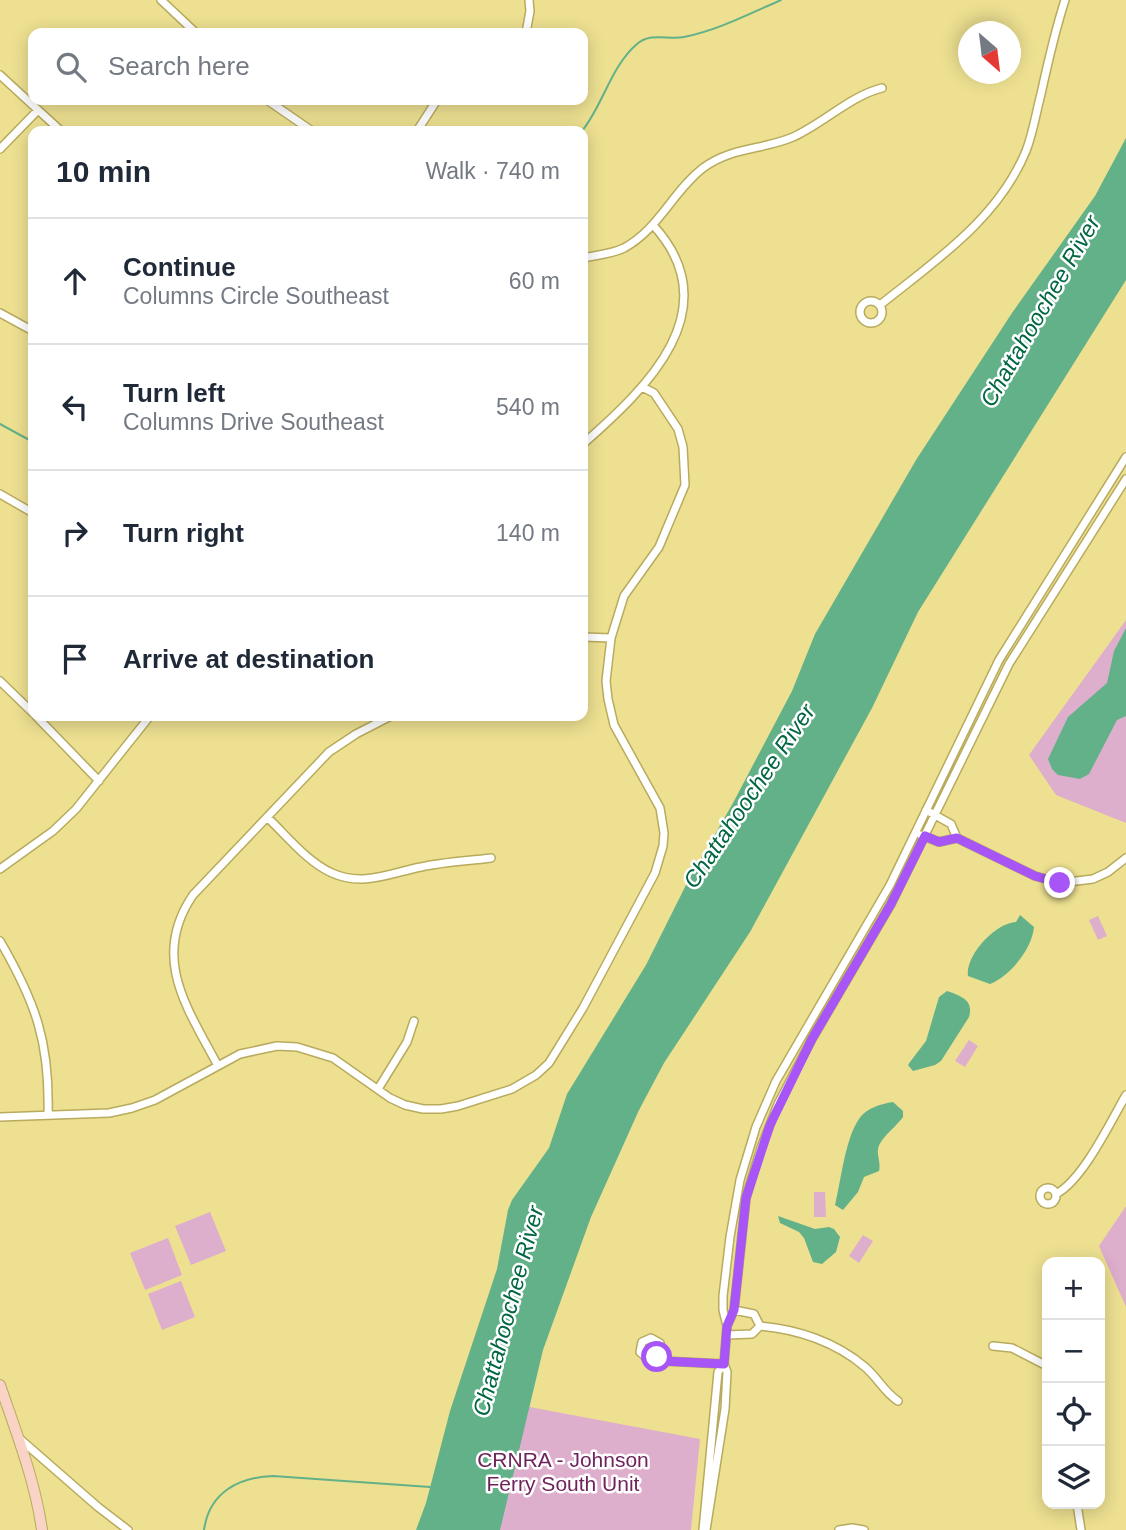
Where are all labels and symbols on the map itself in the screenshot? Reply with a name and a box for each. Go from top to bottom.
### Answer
north arrow [958,21,1021,84]
water label: Chattahoochee River [975,210,1106,411]
water label: Chattahoochee River [678,698,821,893]
route end [1044,867,1075,898]
water label: Chattahoochee River [467,1202,549,1419]
route start [641,1341,672,1372]
park label: CRNRA - Johnson Ferry South Unit [477,1448,649,1495]

